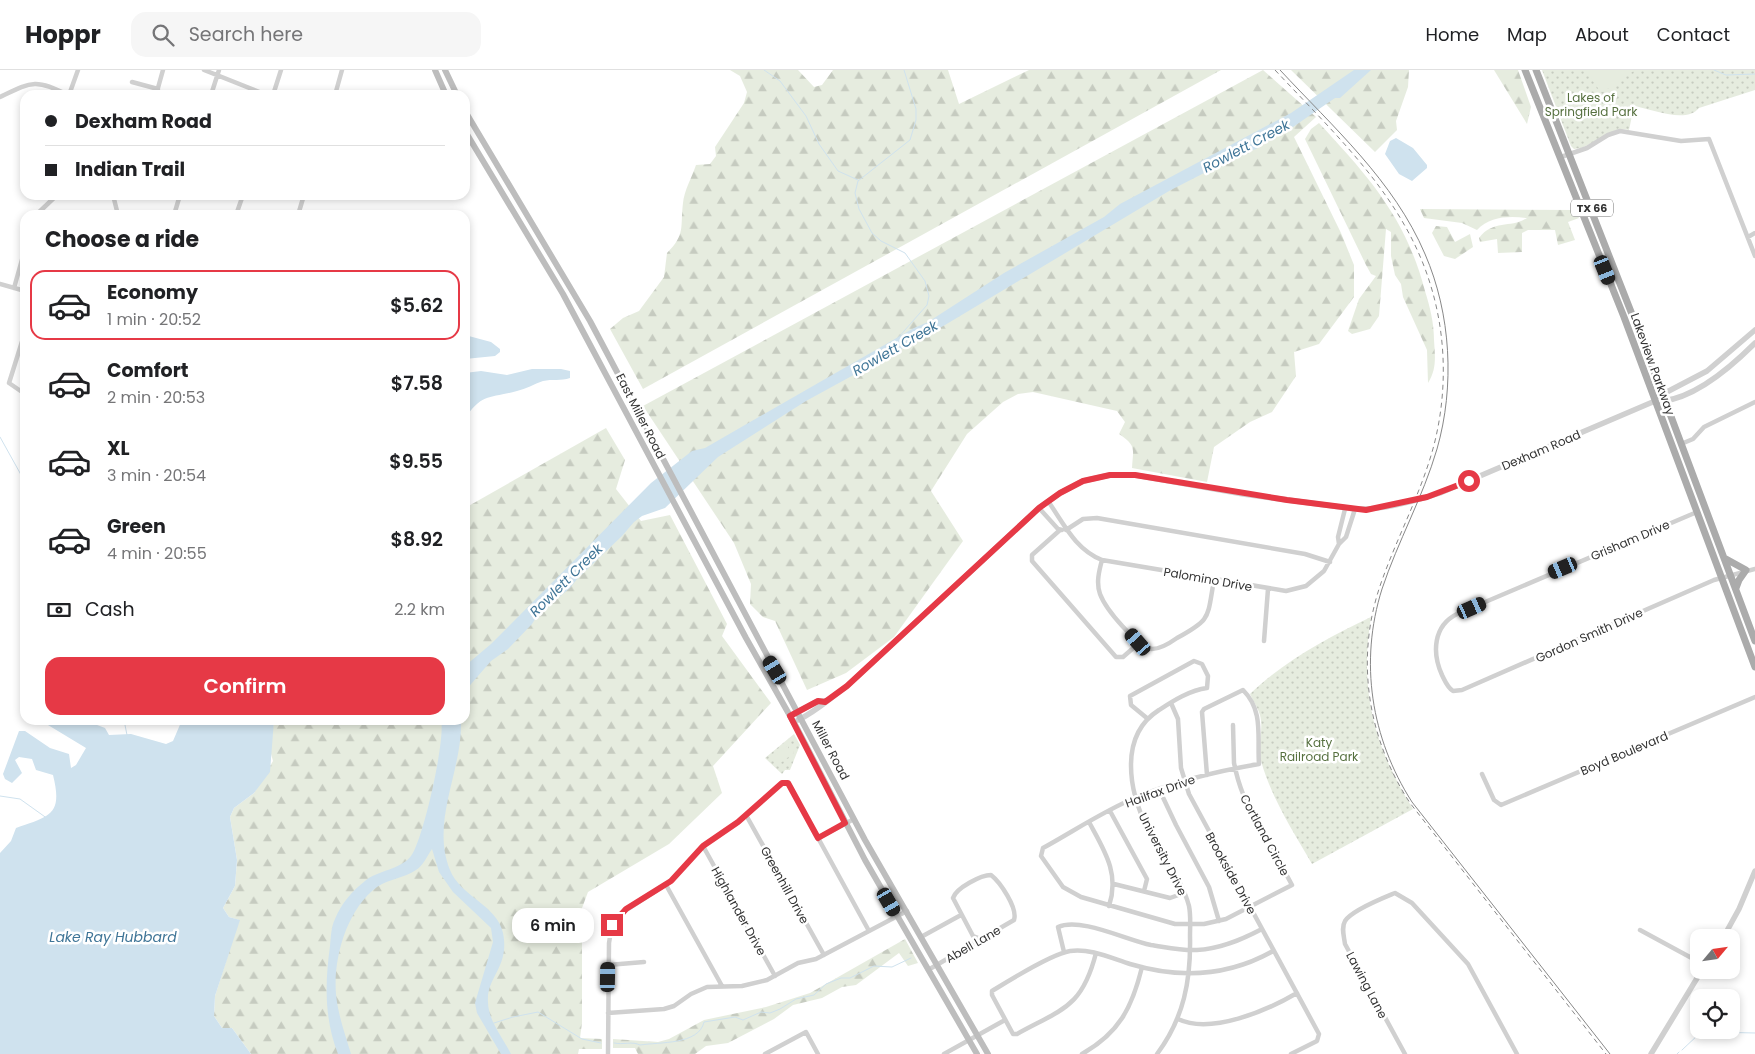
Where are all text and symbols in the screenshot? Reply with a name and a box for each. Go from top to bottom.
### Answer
search box [131,12,481,57]
text: Hoppr [25,18,101,51]
icon: search [149,21,177,49]
text: Search here [189,21,303,48]
text: Home [1425,22,1479,47]
text: Map [1507,22,1547,47]
text: About [1575,22,1629,47]
text: Contact [1657,22,1730,47]
park label: Lakes of Springfield Park [1545,89,1638,120]
text: Dexham Road [75,108,212,135]
water label: Rowlett Creek [1199,114,1294,177]
text: Indian Trail [75,156,185,183]
road number: TX 66 [1571,200,1613,216]
text: Choose a ride [45,224,199,255]
car [1592,253,1617,287]
text: Economy [107,279,198,306]
icon: car [47,283,92,328]
text: $5.62 [390,292,443,319]
text: 1 min · 20:52 [107,308,201,331]
street label: Lakeview Parkway [1627,311,1679,418]
water label: Rowlett Creek [848,315,942,381]
text: Comfort [107,357,189,384]
icon: car [47,361,92,406]
text: $7.58 [391,370,443,397]
street label: East Miller Road [612,370,670,462]
text: 2 min · 20:53 [107,386,205,409]
street label: Dexham Road [1499,426,1583,474]
text: XL [107,435,130,462]
icon: car [47,439,92,484]
text: $9.55 [389,448,443,475]
text: 3 min · 20:54 [107,464,206,487]
route start [1458,470,1480,492]
text: Green [107,513,166,540]
street label: Grisham Drive [1588,516,1672,564]
icon: car [47,517,92,562]
text: $8.92 [391,526,443,553]
water label: Rowlett Creek [525,538,608,621]
text: 4 min · 20:55 [107,542,207,565]
car [1546,555,1579,581]
street label: Palomino Drive [1162,563,1254,595]
car [1455,595,1488,621]
icon: cash [45,596,73,624]
text: Cash [85,596,135,623]
text: 2.2 km [394,598,445,621]
street label: Gordon Smith Drive [1533,604,1645,666]
car [1122,626,1153,658]
car [760,653,789,687]
button: Confirm [45,657,445,715]
street label: Miller Road [808,717,854,783]
street label: Boyd Boulevard [1578,727,1670,779]
park label: Katy Railroad Park [1280,734,1359,765]
street label: Hailfax Drive [1123,770,1197,812]
street label: Cortland Circle [1236,791,1294,879]
street label: University Drive [1135,810,1191,898]
street label: Brookside Drive [1201,829,1261,917]
street label: Greenhill Drive [757,843,813,927]
street label: Highlander Drive [708,864,770,958]
car [875,885,902,919]
callout: 6 min [512,908,594,942]
text: 6 min [530,914,576,937]
route end [601,914,623,936]
street label: Abell Lane [942,921,1004,967]
water label: Lake Ray Hubbard [49,927,177,947]
north arrow [1690,929,1740,979]
map controls [1690,929,1740,1039]
street label: Lawing Lane [1342,949,1392,1021]
car [600,962,615,992]
button: locate [1690,989,1740,1039]

